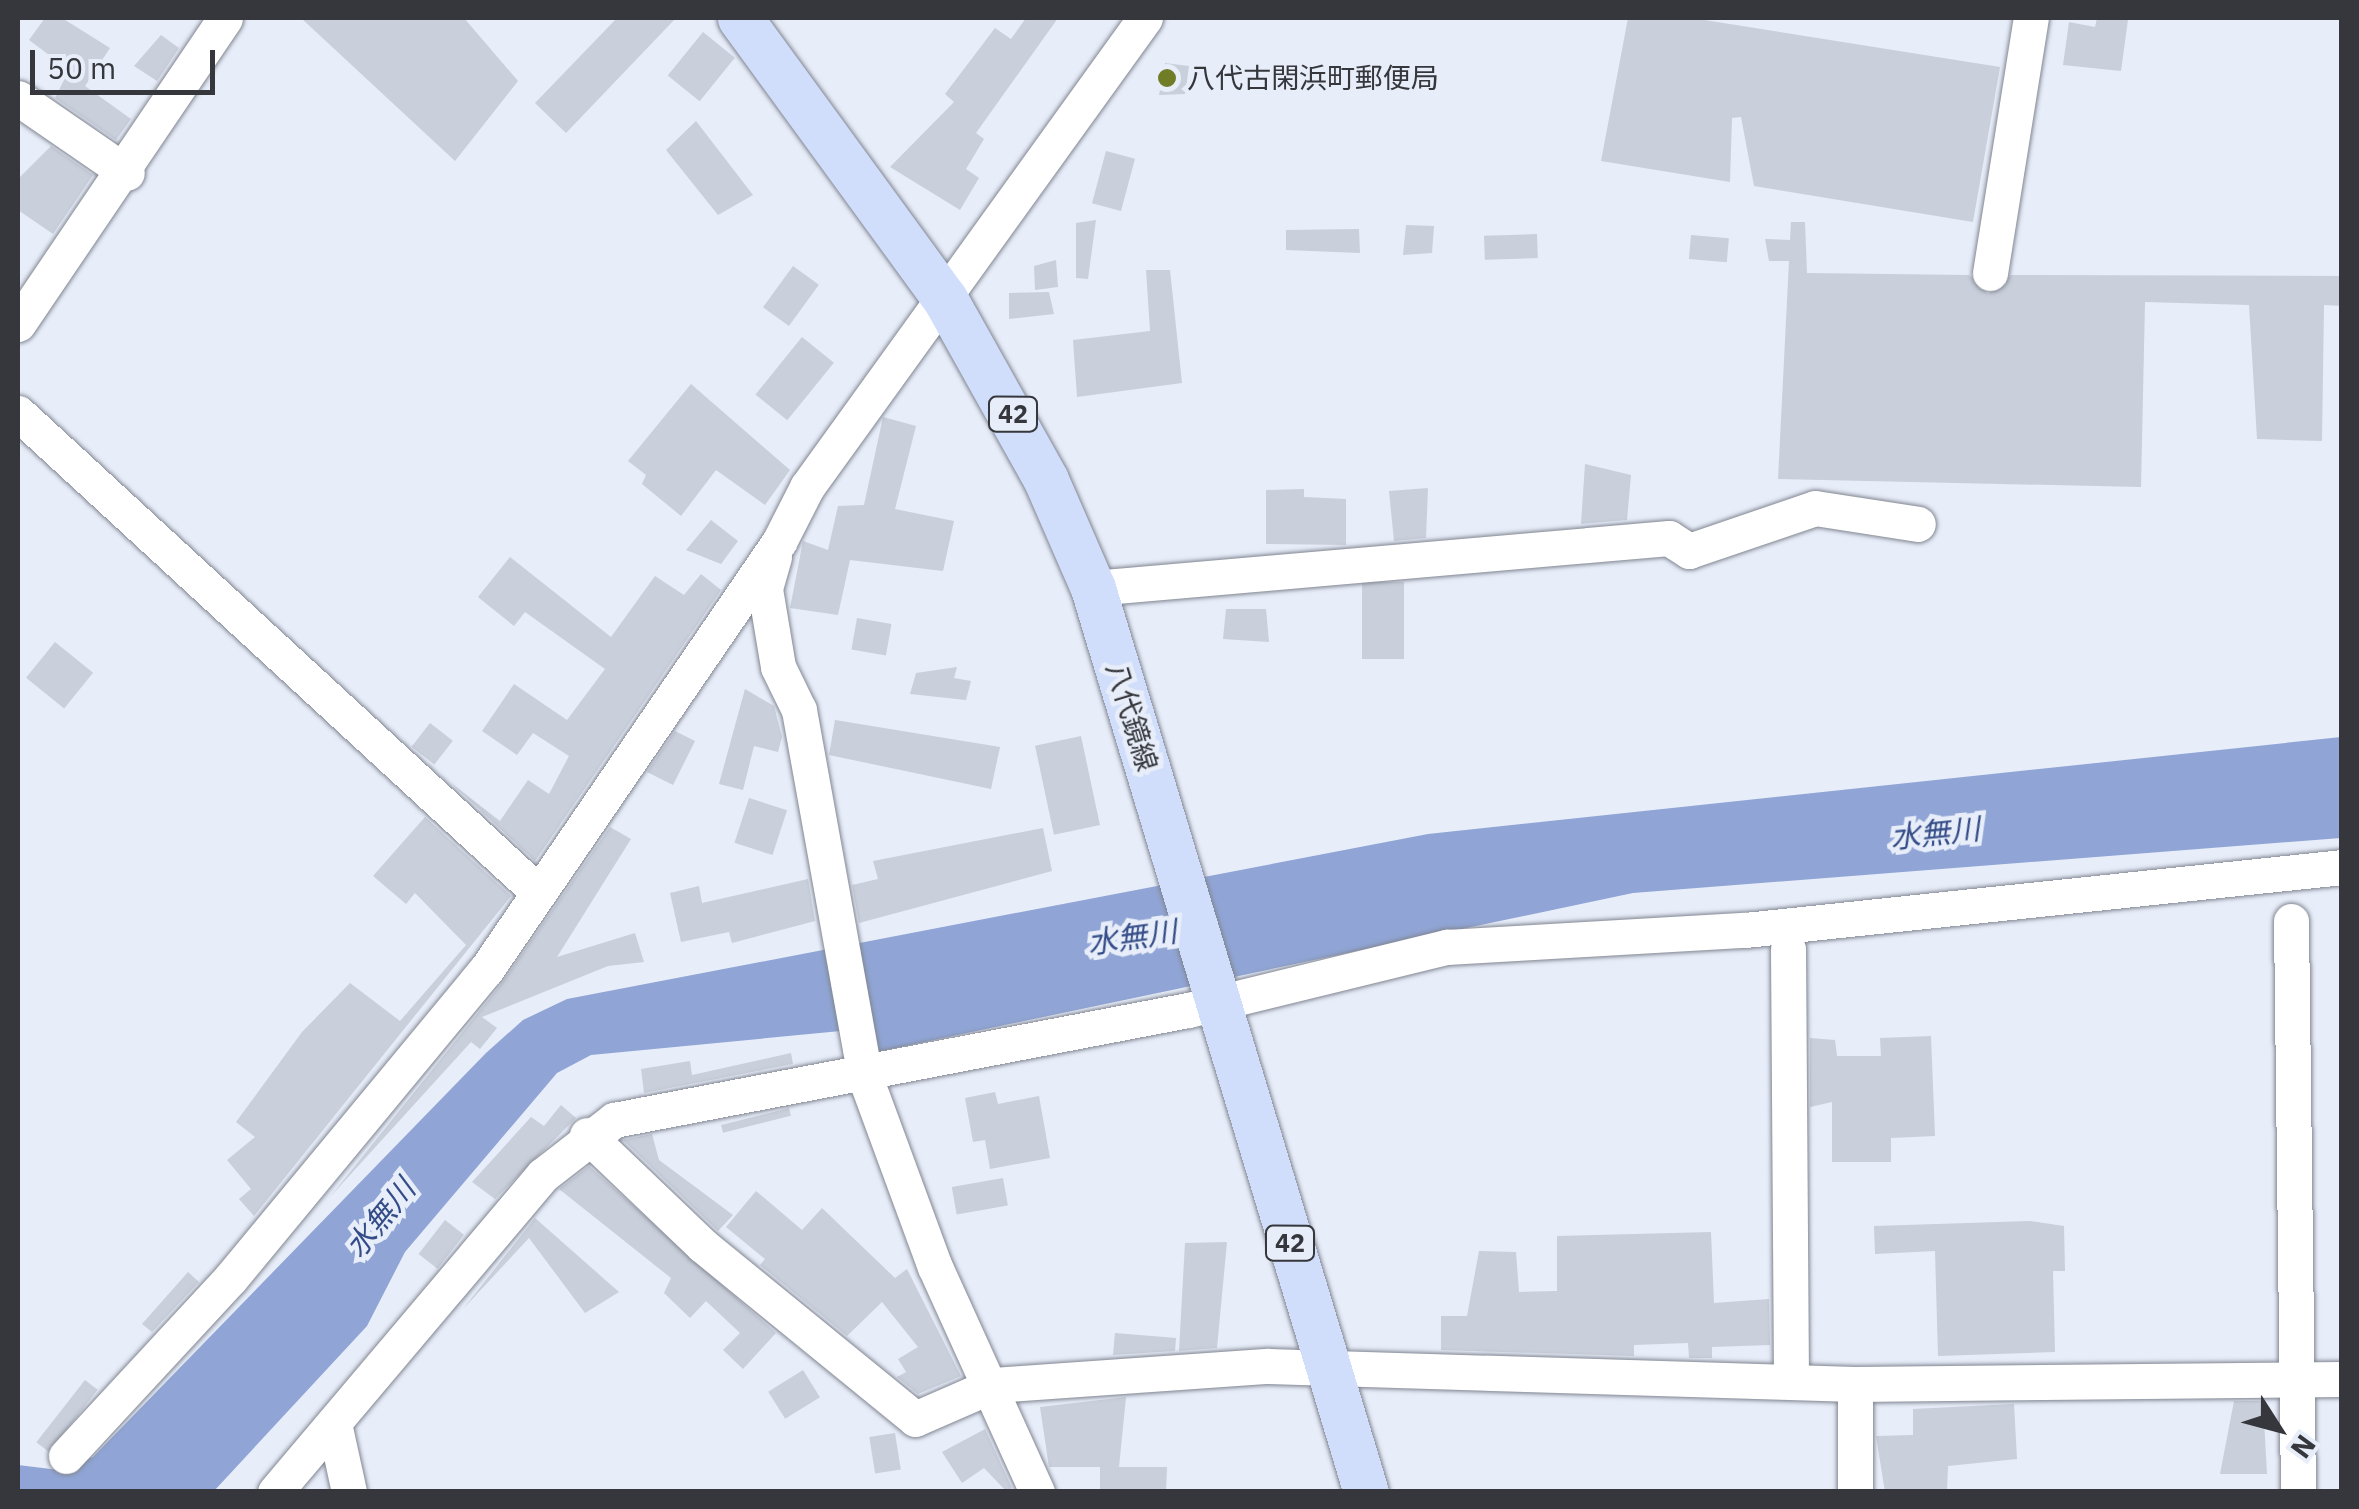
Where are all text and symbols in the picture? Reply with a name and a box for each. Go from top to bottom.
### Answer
scale bar [35,30,220,92]
text: 50 m [47,48,116,87]
place label: 八代古閑浜町郵便局 [1187,61,1439,95]
marker: 八代古閑浜町郵便局 [1156,67,1178,89]
road number: 42 [988,394,1038,434]
street label: 八代鏡線 [1100,659,1164,775]
water label: 水無川 [1888,810,1982,856]
water label: 水無川 [1085,913,1179,961]
water label: 水無川 [338,1172,422,1264]
road number: 42 [1265,1223,1315,1263]
north arrow [2229,1379,2329,1479]
text: N [2283,1428,2325,1466]

